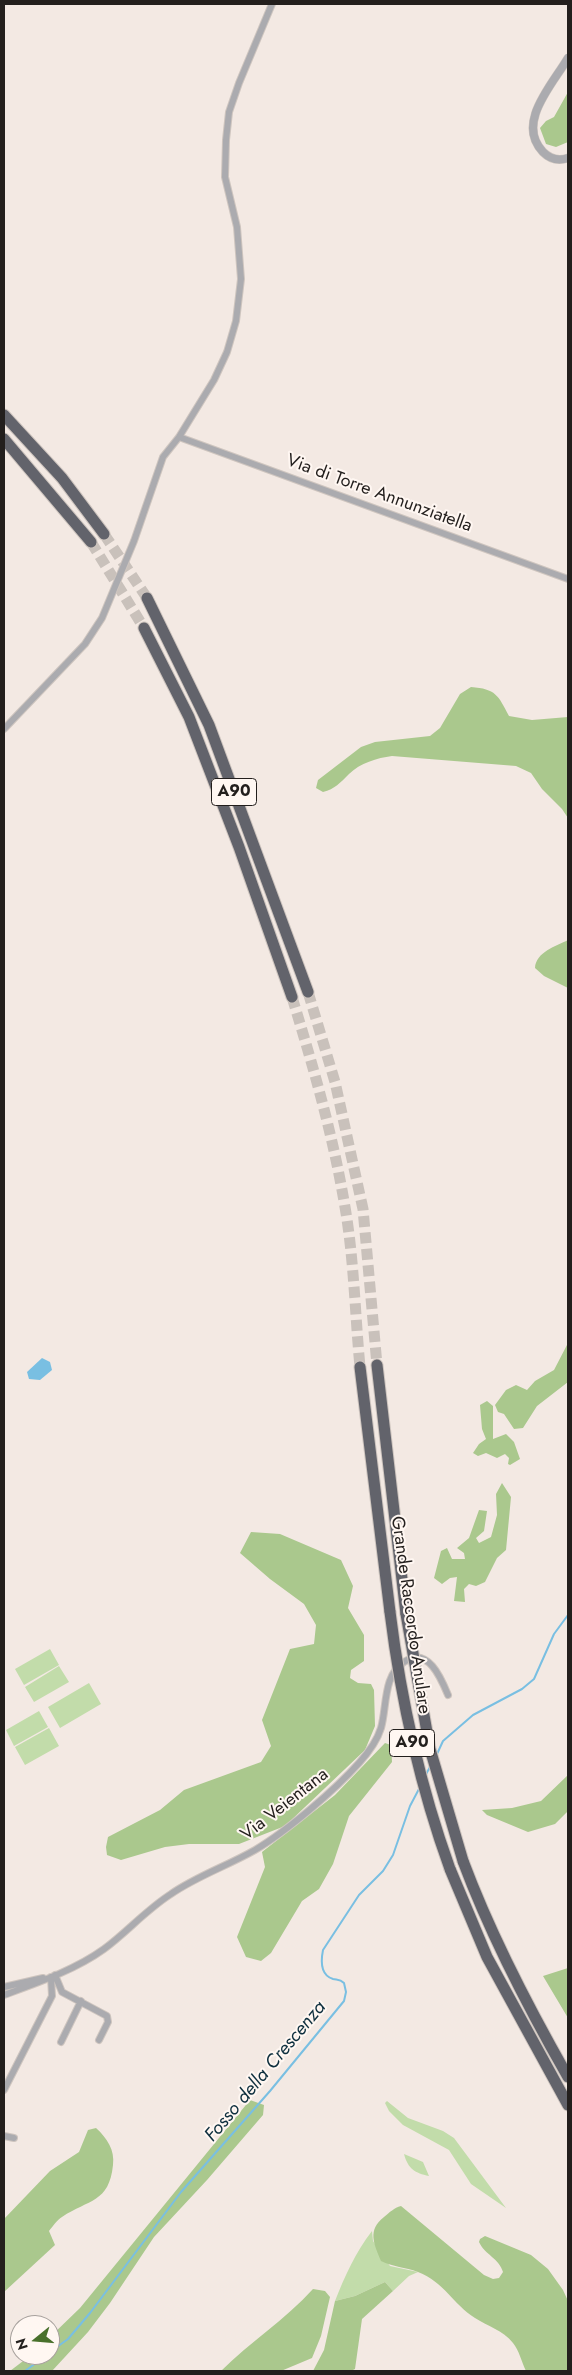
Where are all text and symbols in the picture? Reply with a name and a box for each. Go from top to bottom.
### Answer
street label: Via di Torre Annunziatella [283,450,475,538]
road number: A90 [212,779,256,806]
street label: Grande Raccordo Anulare [385,1515,435,1715]
road number: A90 [390,1730,434,1756]
street label: Via Veientana [237,1764,333,1846]
water label: Fosso della Crescenza [200,1997,332,2147]
north arrow [10,2315,60,2365]
text: N [10,2336,33,2352]

